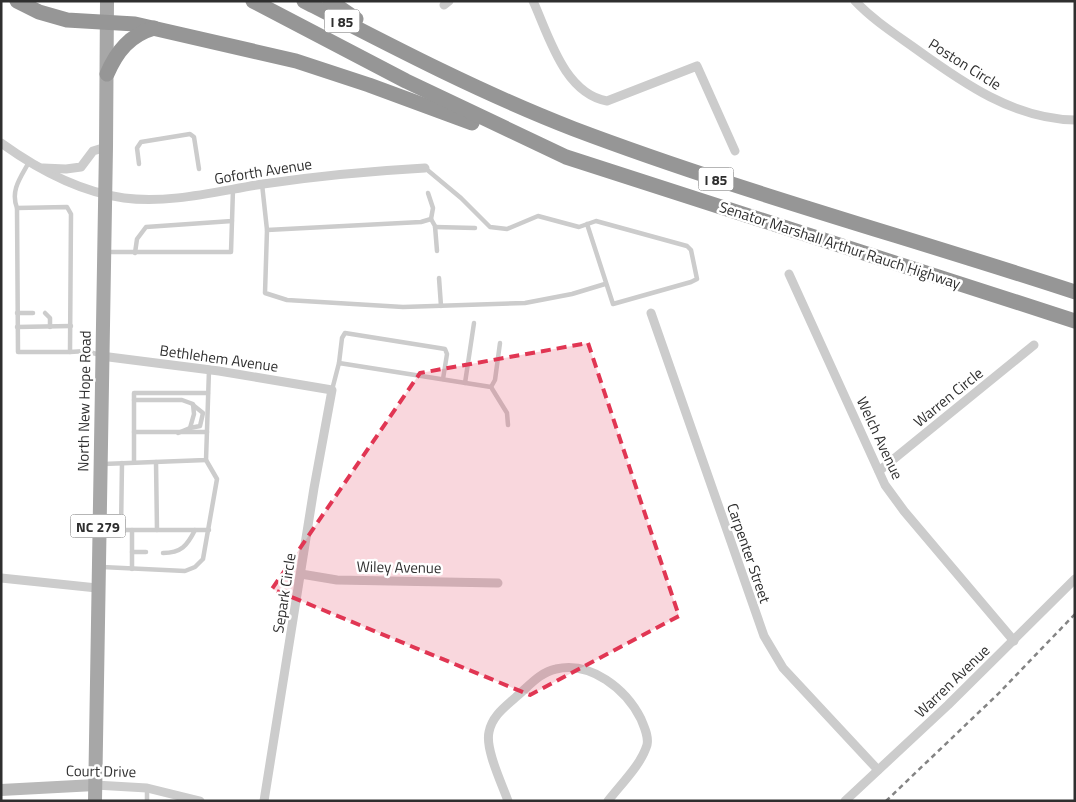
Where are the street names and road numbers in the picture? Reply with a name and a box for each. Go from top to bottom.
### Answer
road number: I 85 [324,10,360,32]
street label: Poston Circle [924,32,1006,96]
street label: Goforth Avenue [212,152,314,190]
road number: I 85 [698,168,734,190]
street label: Senator Marshall Arthur Rauch Highway [716,195,964,295]
street label: North New Hope Road [71,330,97,472]
street label: Bethlehem Avenue [158,338,280,378]
street label: Warren Circle [908,362,988,432]
street label: Welch Avenue [851,393,909,483]
street label: Carpenter Street [721,500,777,607]
road number: NC 279 [70,514,126,538]
street label: Separk Circle [266,551,302,635]
street label: Wiley Avenue [356,555,442,579]
street label: Warren Avenue [909,639,995,723]
street label: Court Drive [66,759,136,783]

